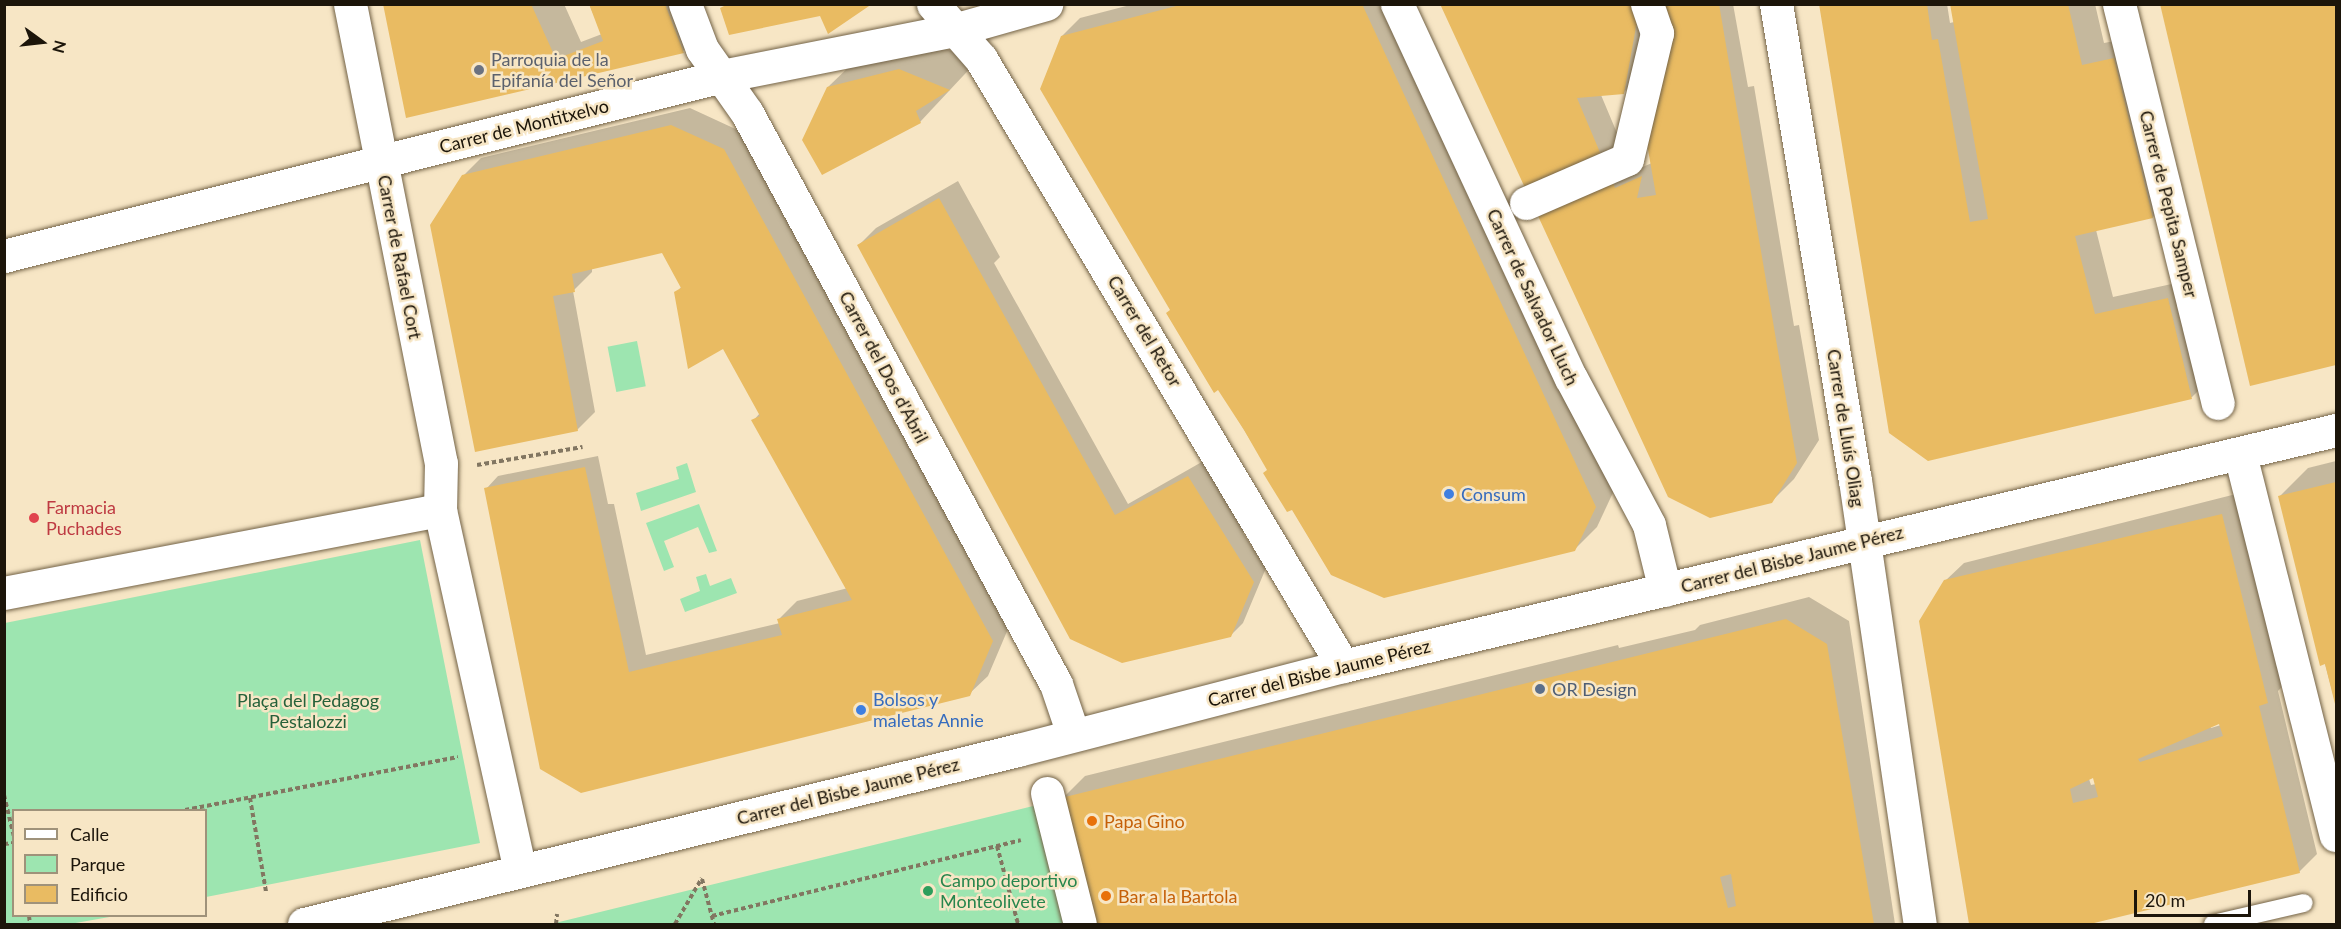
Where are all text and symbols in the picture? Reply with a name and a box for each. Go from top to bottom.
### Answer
north arrow [12,12,72,72]
text: N [49,38,71,55]
place label: Parroquia de la Epifanía del Señor [491,49,633,92]
marker: Parroquia de la Epifanía del Señor [472,63,486,77]
street label: Carrer de Montitxelvo [437,94,611,158]
street label: Carrer de Pepita Samper [2135,108,2203,300]
street label: Carrer de Rafael Cort [373,173,427,341]
street label: Carrer de Salvador Lluch [1482,205,1584,389]
street label: Carrer del Retor [1103,271,1187,391]
street label: Carrer del Dos d'Abril [835,287,933,447]
street label: Carrer de Lluís Oliag [1823,347,1869,509]
place label: Consum [1461,483,1526,505]
marker: Consum [1442,487,1456,501]
place label: Farmacia Puchades [46,497,122,540]
marker: Farmacia Puchades [27,511,41,525]
street label: Carrer del Bisbe Jaume Pérez [1678,521,1906,597]
street label: Carrer del Bisbe Jaume Pérez [1205,635,1433,711]
place label: OR Design [1552,678,1637,700]
marker: OR Design [1533,682,1547,696]
place label: Bolsos y maletas Annie [873,689,984,732]
park label: Plaça del Pedagog Pestalozzi [237,690,379,732]
marker: Bolsos y maletas Annie [854,703,868,717]
street label: Carrer del Bisbe Jaume Pérez [734,753,962,829]
legend [12,809,207,917]
place label: Papa Gino [1104,810,1185,832]
marker: Papa Gino [1085,814,1099,828]
text: Calle [70,823,109,845]
text: Parque [70,853,125,875]
place label: Campo deportivo Monteolivete [940,870,1077,912]
scale bar [2137,878,2254,916]
text: Edificio [70,883,128,905]
marker: Campo deportivo Monteolivete [921,884,935,898]
place label: Bar a la Bartola [1118,885,1238,907]
marker: Bar a la Bartola [1099,889,1113,903]
text: 20 m [2145,889,2185,911]

